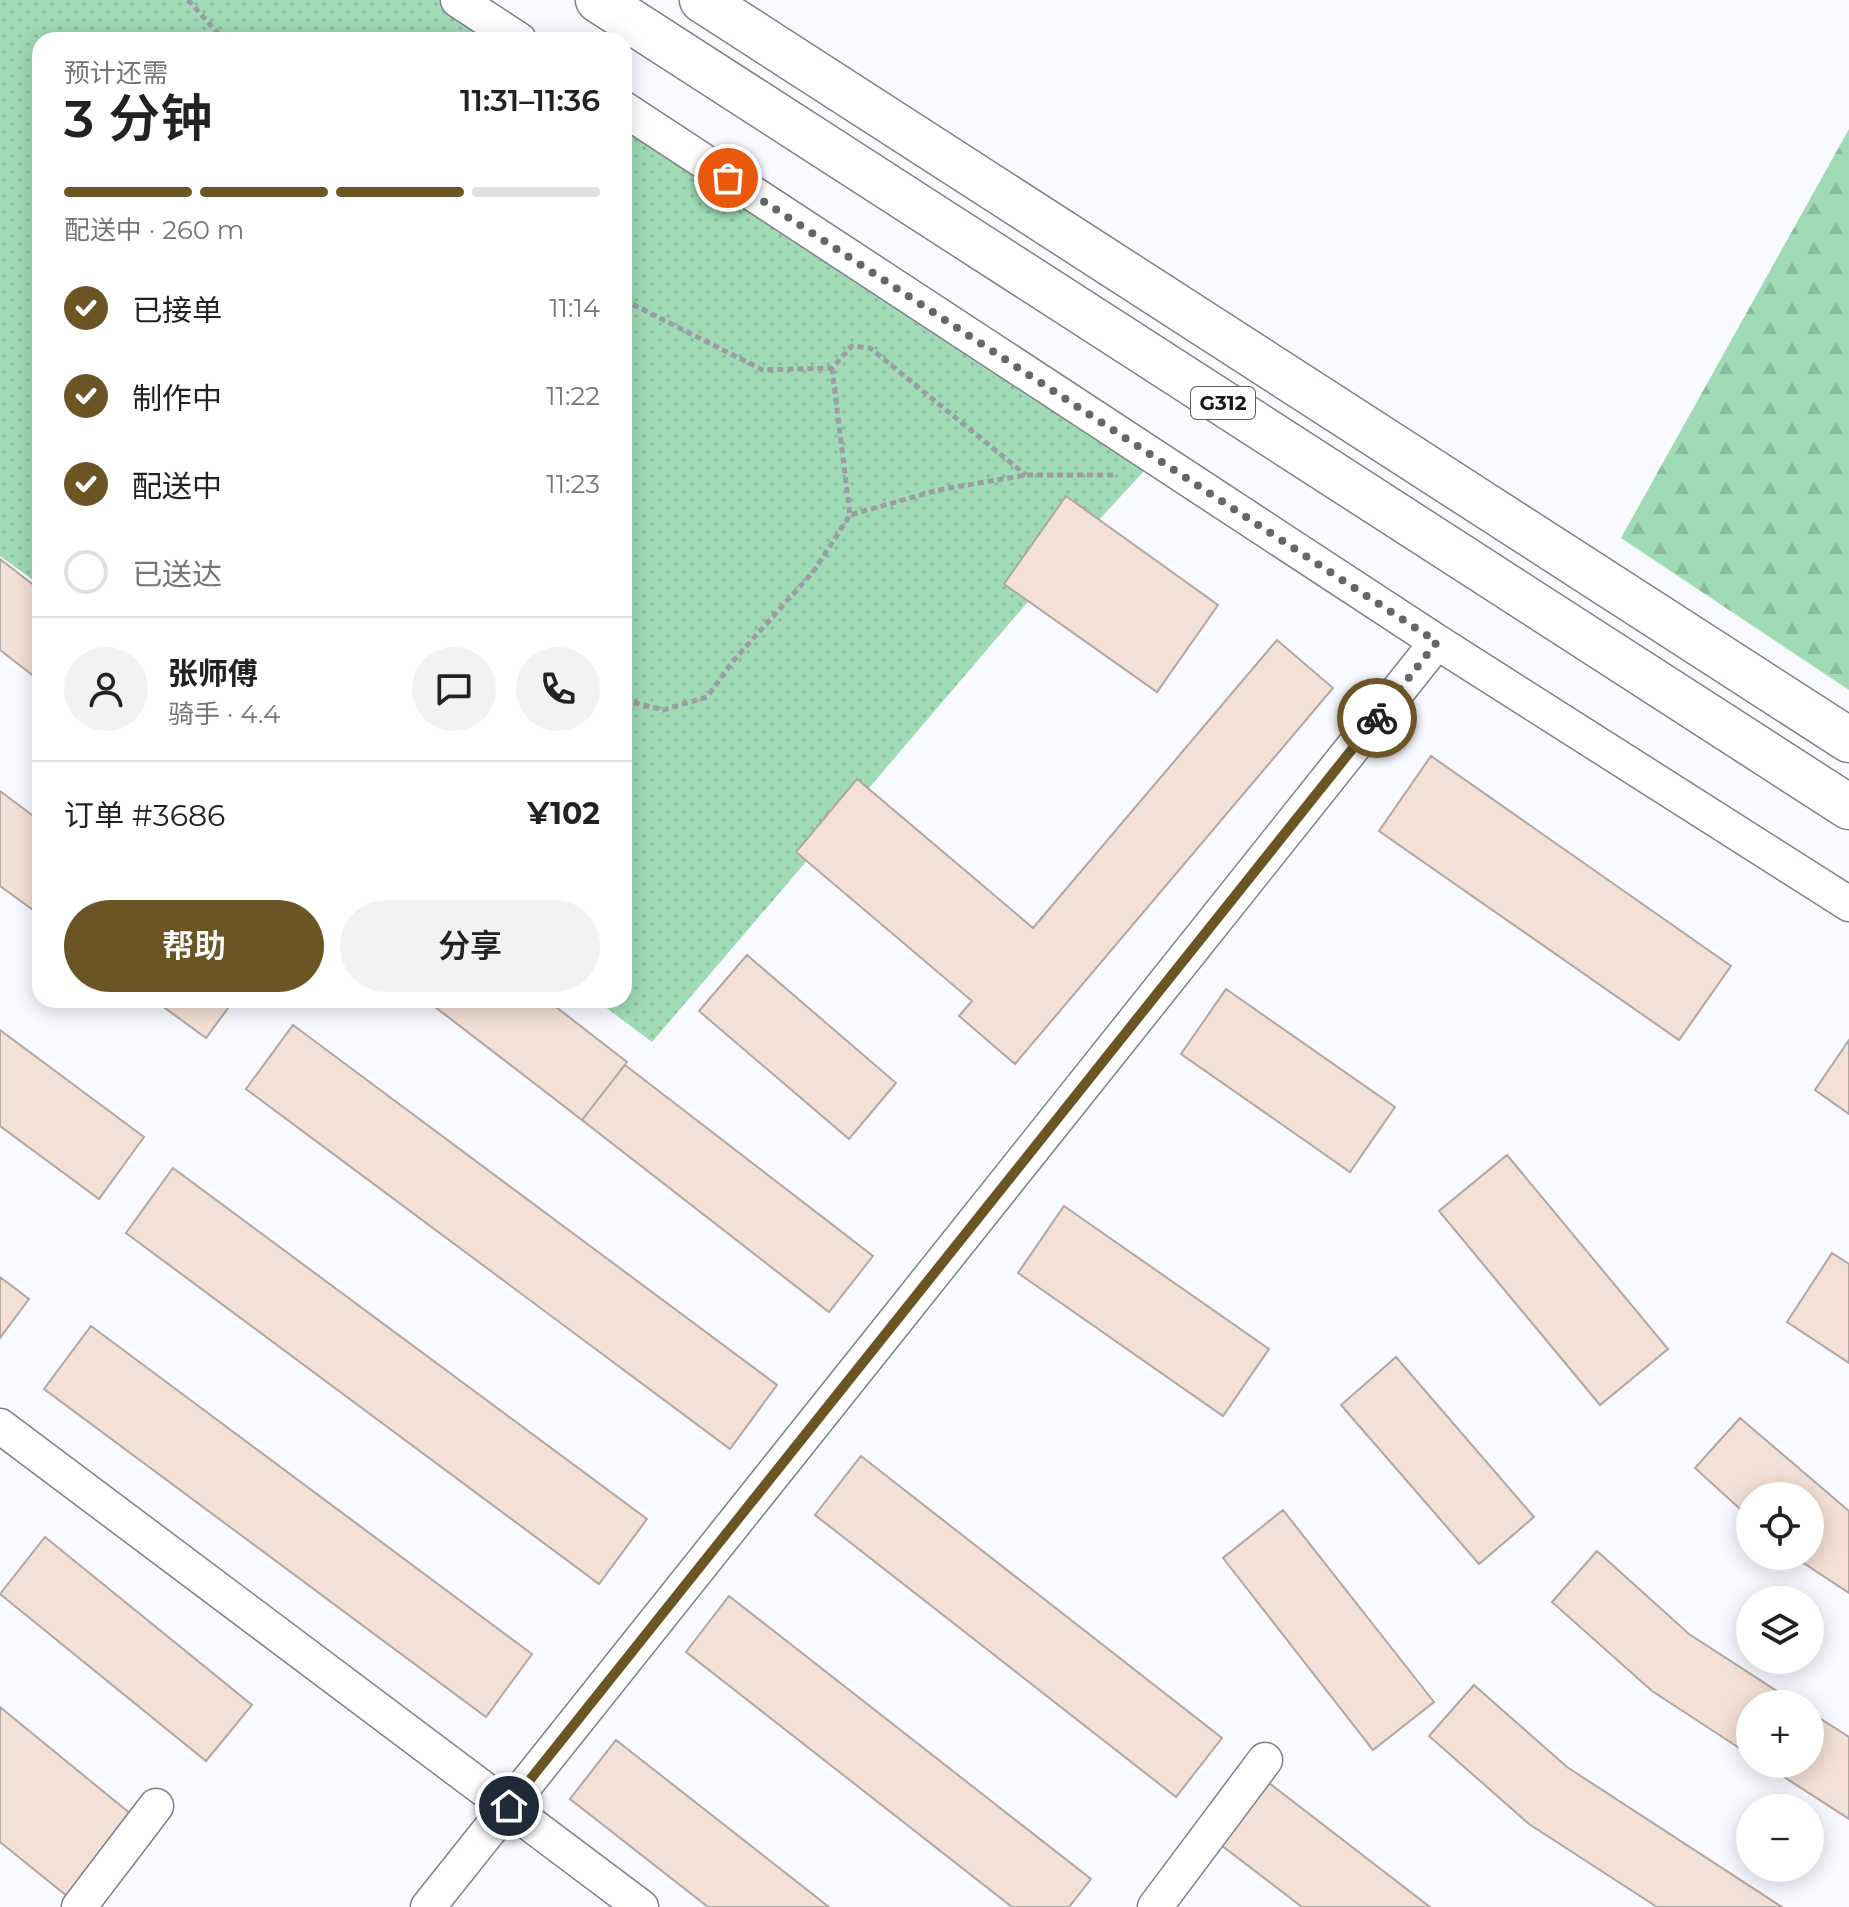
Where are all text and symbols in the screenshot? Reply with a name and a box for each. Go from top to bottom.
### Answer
text: 预计还需 [64,57,168,89]
text: 11:31–11:36 [460,82,600,119]
text: 3 分钟 [64,87,213,150]
pin [694,144,762,212]
icon: bag [706,156,750,200]
text: 配送中 · 260 m [64,214,244,246]
icon: check [64,286,108,330]
text: 已接单 [132,292,222,329]
text: 11:14 [549,292,600,324]
icon: check [64,374,108,418]
text: 制作中 [132,380,222,417]
text: 11:22 [546,380,600,412]
road number: G312 [1191,387,1255,419]
icon: check [64,462,108,506]
text: 配送中 [132,468,222,505]
text: 11:23 [546,468,600,500]
text: 已送达 [132,556,222,593]
button: person [64,647,148,731]
button: chat [412,647,496,731]
button: phone [516,647,600,731]
text: 张师傅 [168,655,258,692]
courier [1337,678,1417,758]
icon: bike [1355,696,1399,740]
text: 骑手 · 4.4 [168,698,280,730]
text: ¥102 [527,795,600,832]
text: 订单 #3686 [64,797,225,834]
button: 帮助 [64,900,324,992]
button: 分享 [340,900,600,992]
map controls [1736,1482,1824,1882]
button: locate [1736,1482,1824,1570]
button: layers [1736,1586,1824,1674]
button: + [1736,1690,1824,1778]
pin [475,1772,543,1840]
icon: home [487,1784,531,1828]
button: − [1736,1794,1824,1882]

